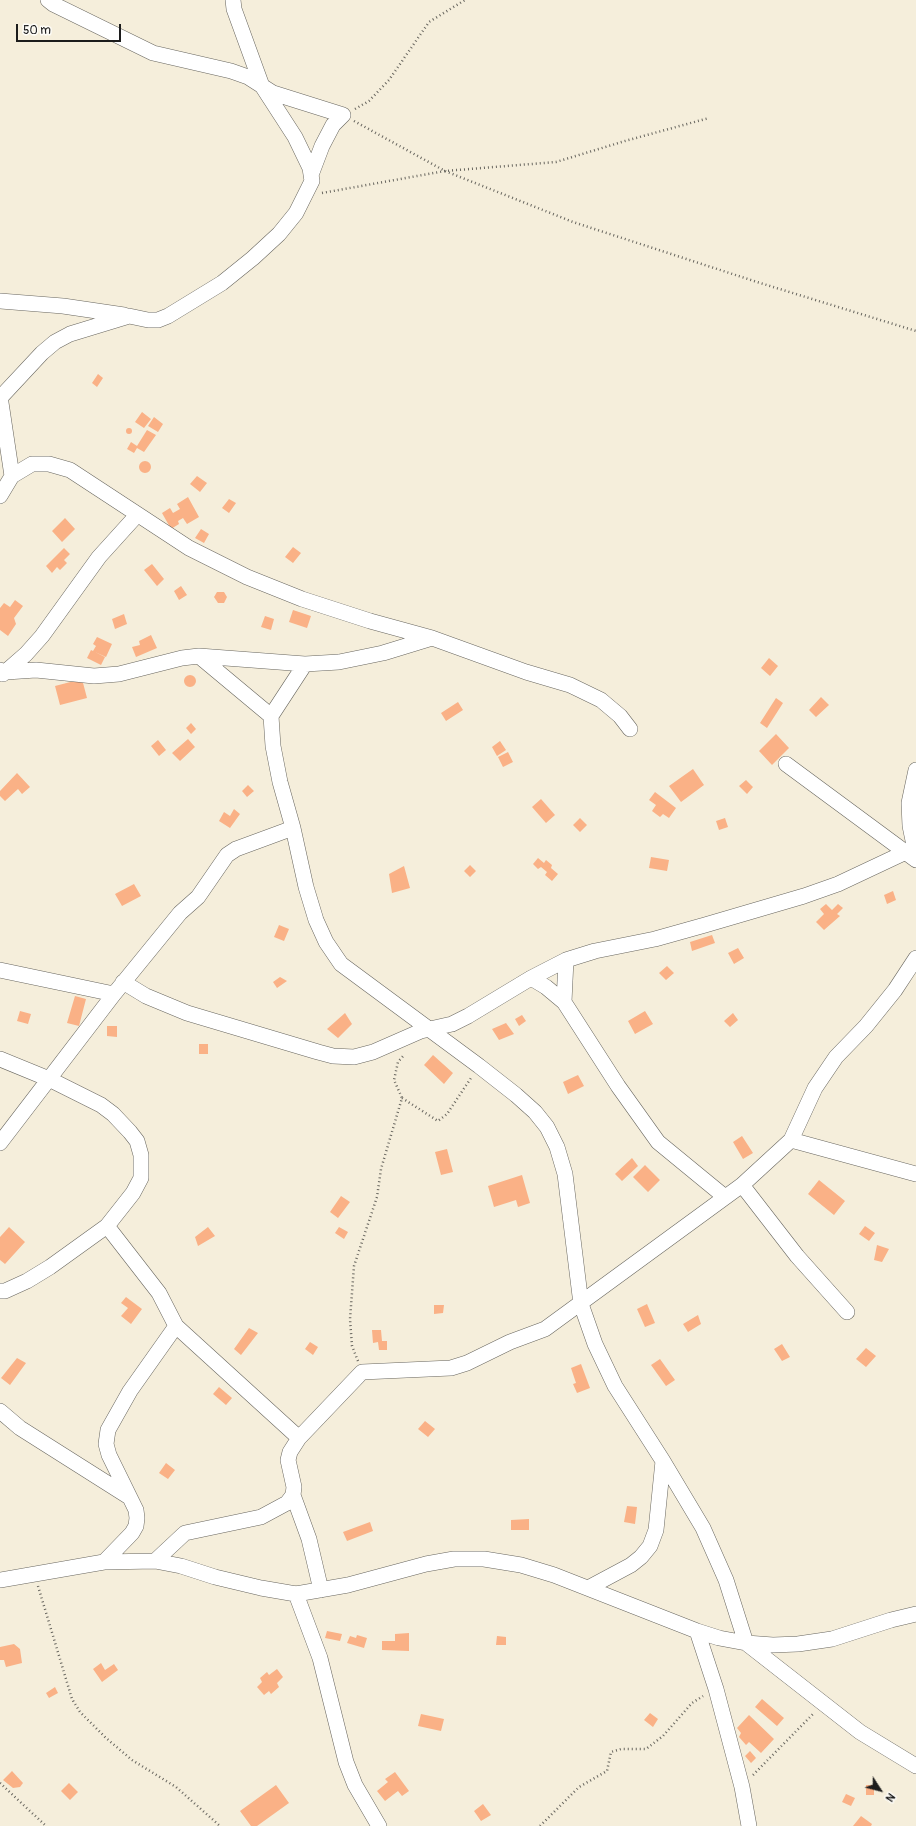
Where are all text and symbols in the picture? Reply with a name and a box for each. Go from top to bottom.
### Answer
scale bar [18,16,123,42]
text: 50 m [23,23,51,38]
north arrow [860,1770,900,1810]
text: N [883,1791,898,1804]

